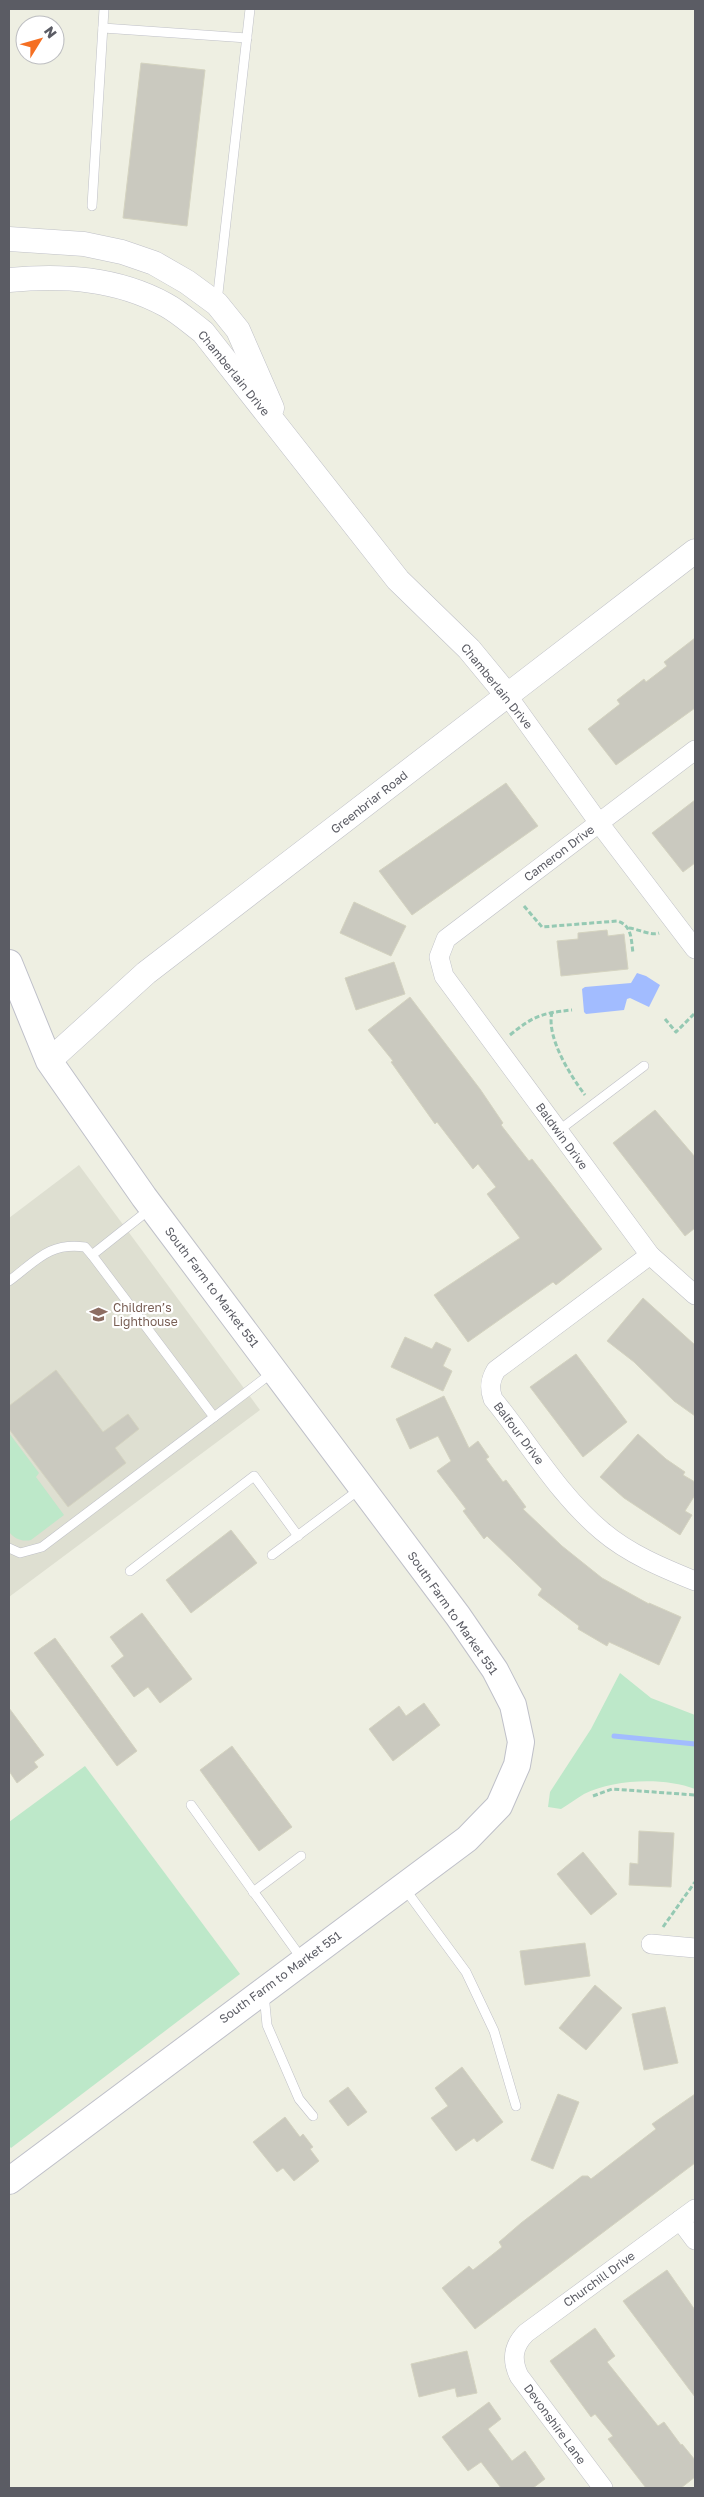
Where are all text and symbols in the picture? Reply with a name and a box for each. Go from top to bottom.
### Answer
north arrow [15,15,65,65]
text: N [41,23,61,41]
street label: Chamberlain Drive [195,327,273,419]
street label: Chamberlain Drive [458,640,536,732]
street label: Greenbriar Road [328,767,410,837]
street label: Cameron Drive [521,822,597,884]
street label: Baldwin Drive [533,1100,591,1172]
street label: South Farm to Market 551 [162,1224,262,1350]
place label: Children’s Lighthouse [113,1300,178,1329]
school or university icon: Children’s Lighthouse [89,1304,109,1324]
street label: Balfour Drive [491,1399,547,1467]
street label: South Farm to Market 551 [405,1548,501,1678]
street label: South Farm to Market 551 [216,1928,344,2026]
street label: Churchill Drive [560,2248,638,2310]
street label: Devonshire Lane [521,2381,589,2467]

